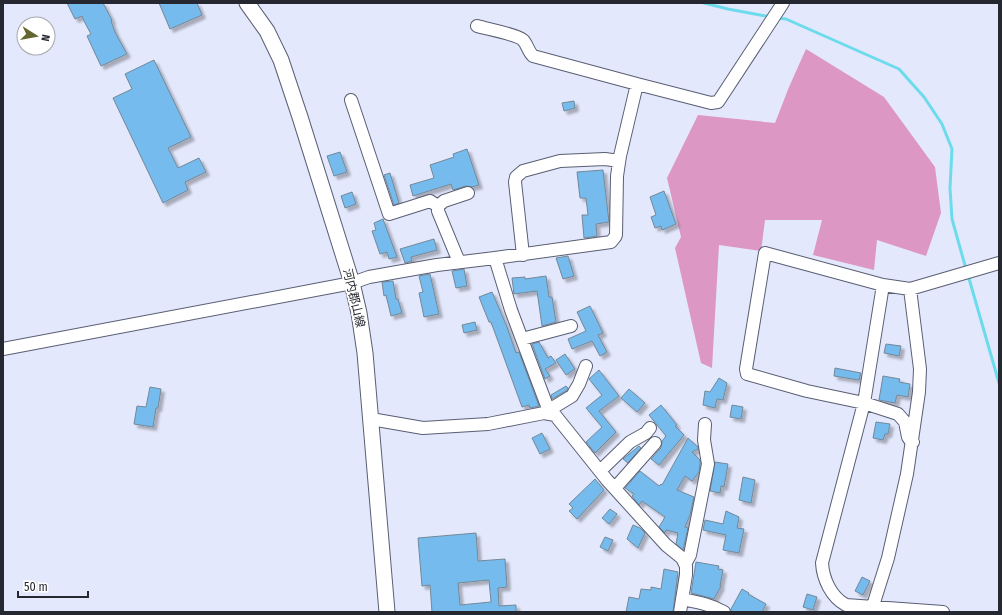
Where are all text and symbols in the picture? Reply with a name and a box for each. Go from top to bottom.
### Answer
north arrow [16,16,56,56]
text: N [38,33,52,42]
street label: 河内郡山線 [340,267,368,329]
scale bar [18,573,88,599]
text: 50 m [24,580,48,594]

